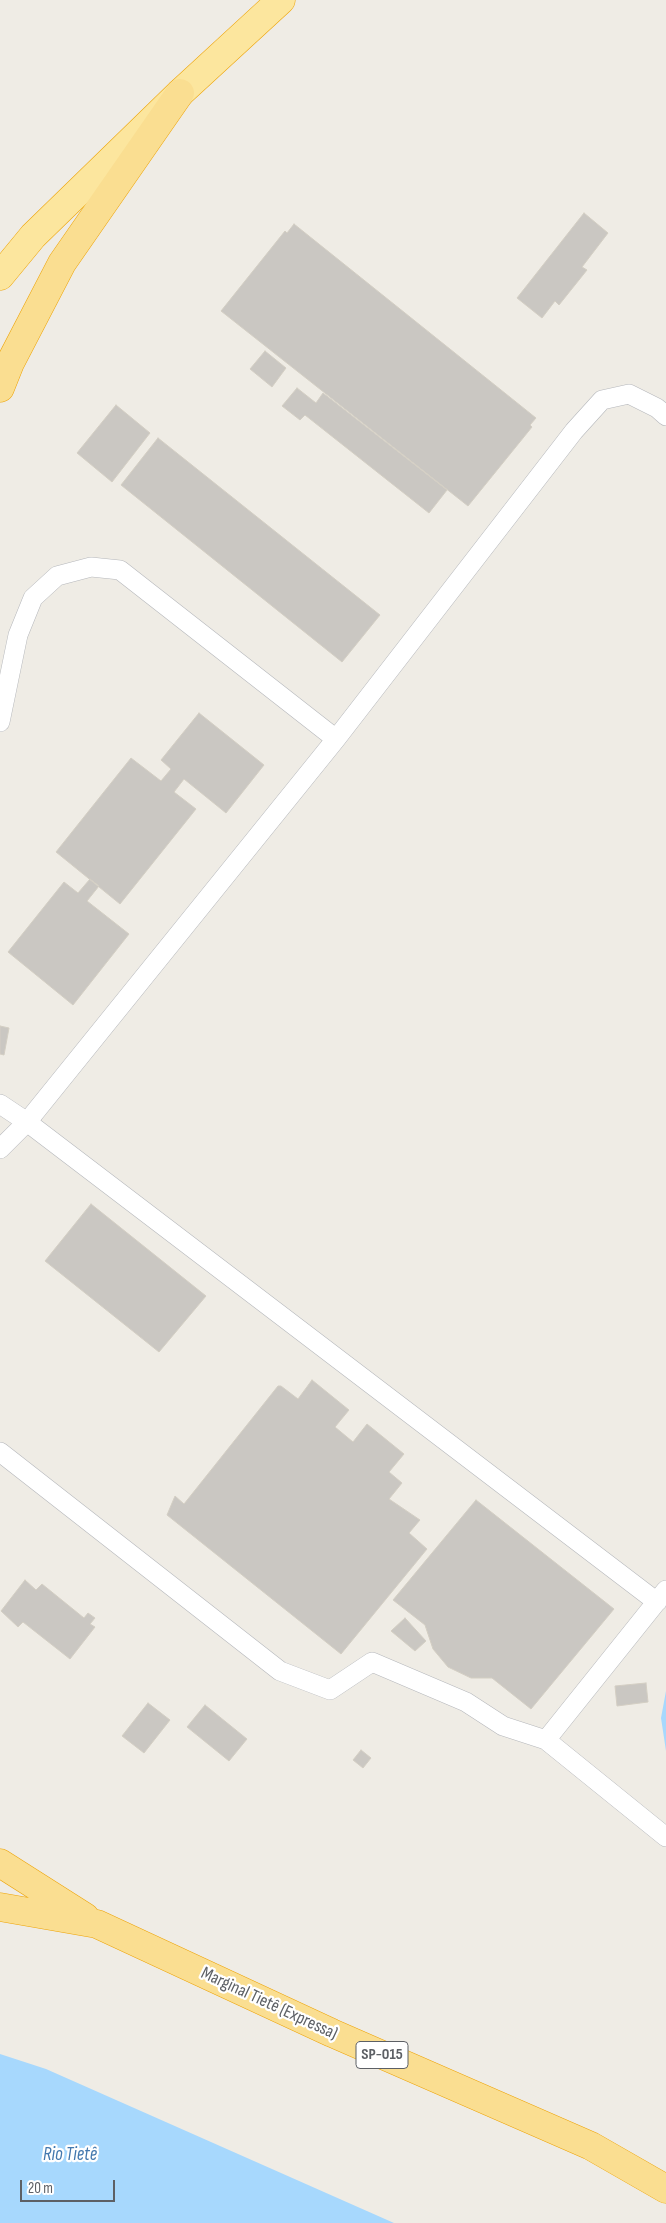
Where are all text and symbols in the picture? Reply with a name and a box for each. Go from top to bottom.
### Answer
street label: Marginal Tietê (Expressa) [197,1963,341,2045]
road number: SP-015 [356,2042,408,2068]
water label: Rio Tietê [43,2144,97,2166]
scale bar [22,2170,118,2202]
text: 20 m [28,2179,53,2198]

